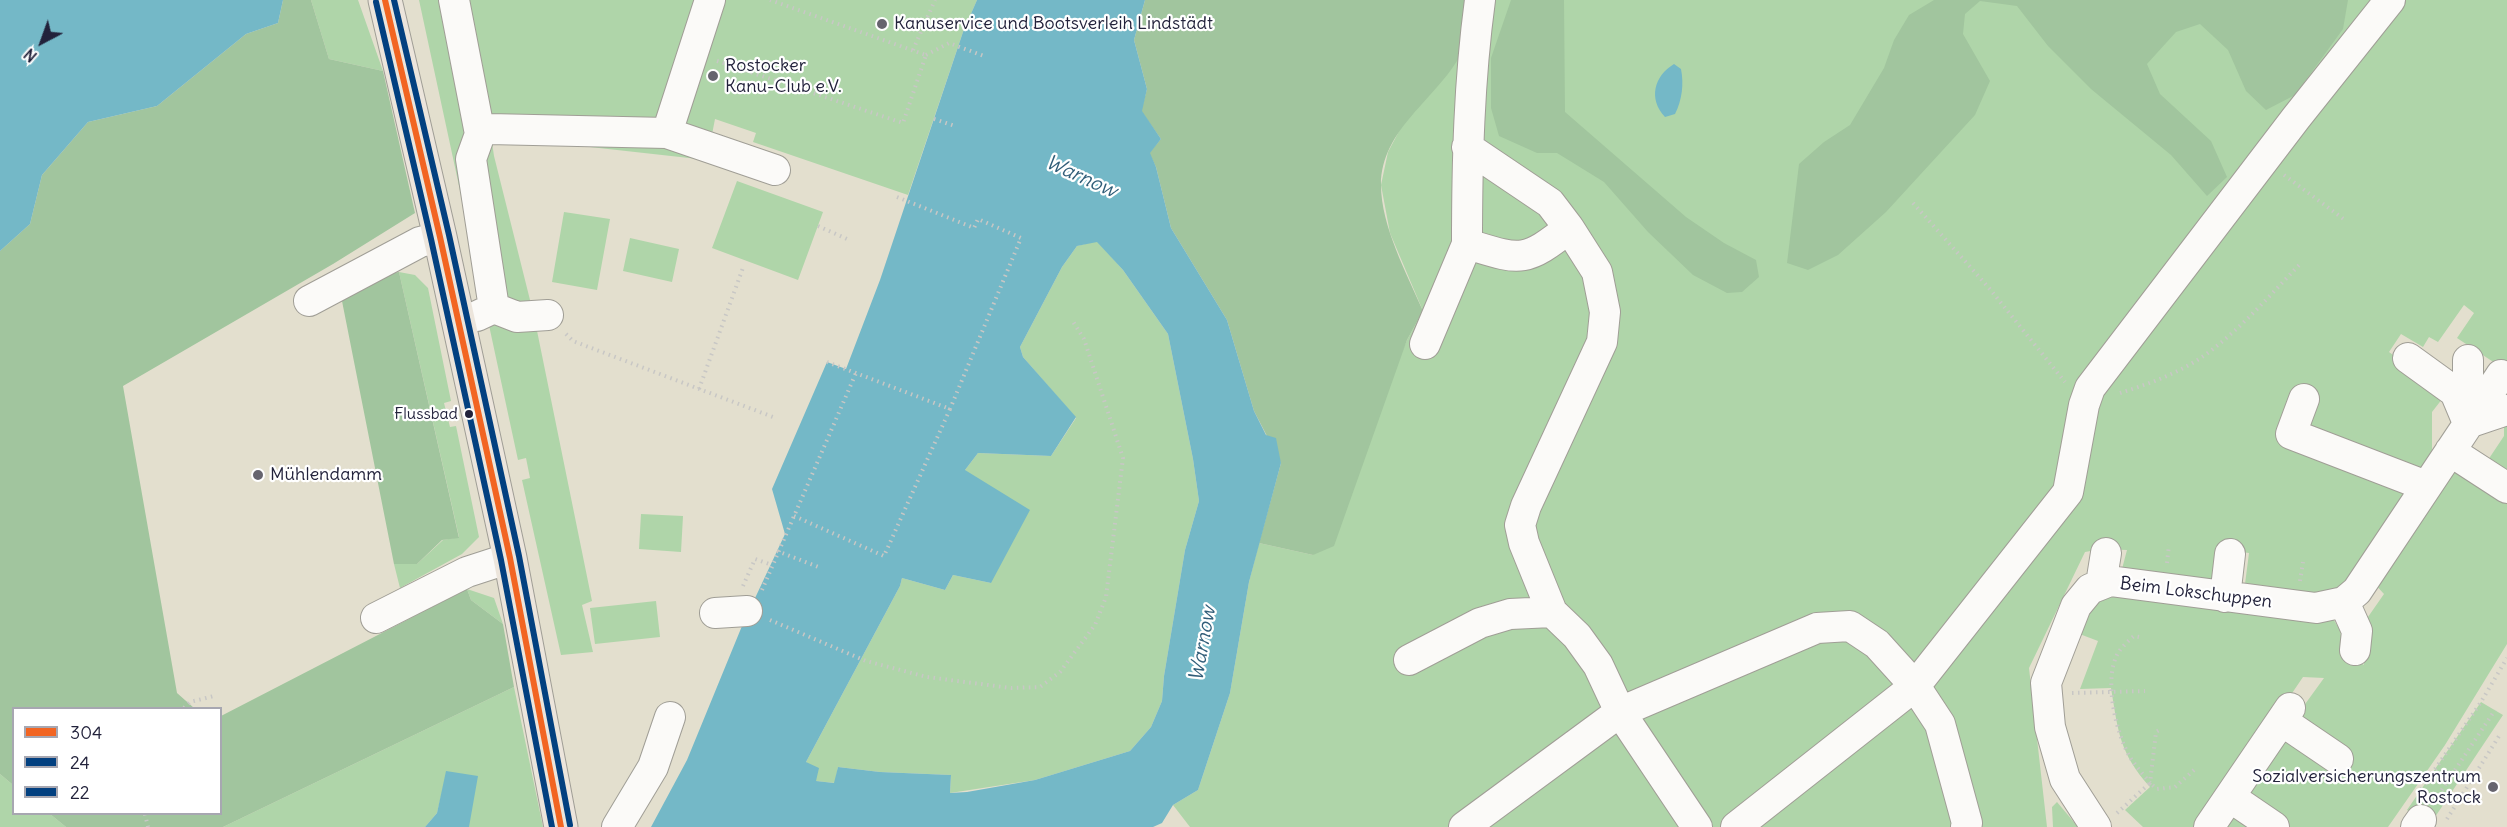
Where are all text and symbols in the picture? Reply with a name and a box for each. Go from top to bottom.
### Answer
north arrow [12,12,72,72]
place label: Kanuservice und Bootsverleih Lindstädt [894,13,1213,35]
marker: Kanuservice und Bootsverleih Lindstädt [875,17,889,31]
text: N [19,44,41,67]
place label: Rostocker Kanu-Club e.V. [725,55,842,98]
marker: Rostocker Kanu-Club e.V. [706,69,720,83]
water label: Warnow [1042,151,1120,203]
place label: Flussbad [394,404,458,424]
marker: Flussbad [463,408,475,420]
place label: Mühlendamm [270,464,382,486]
marker: Mühlendamm [251,468,265,482]
street label: Beim Lokschuppen [2119,573,2273,613]
water label: Warnow [1185,605,1221,683]
legend [12,707,222,815]
text: 304 [70,721,102,744]
text: 24 [70,751,90,774]
place label: Sozialversicherungszentrum Rostock [2252,766,2481,808]
marker: Sozialversicherungszentrum Rostock [2486,780,2500,794]
text: 22 [70,781,90,804]

